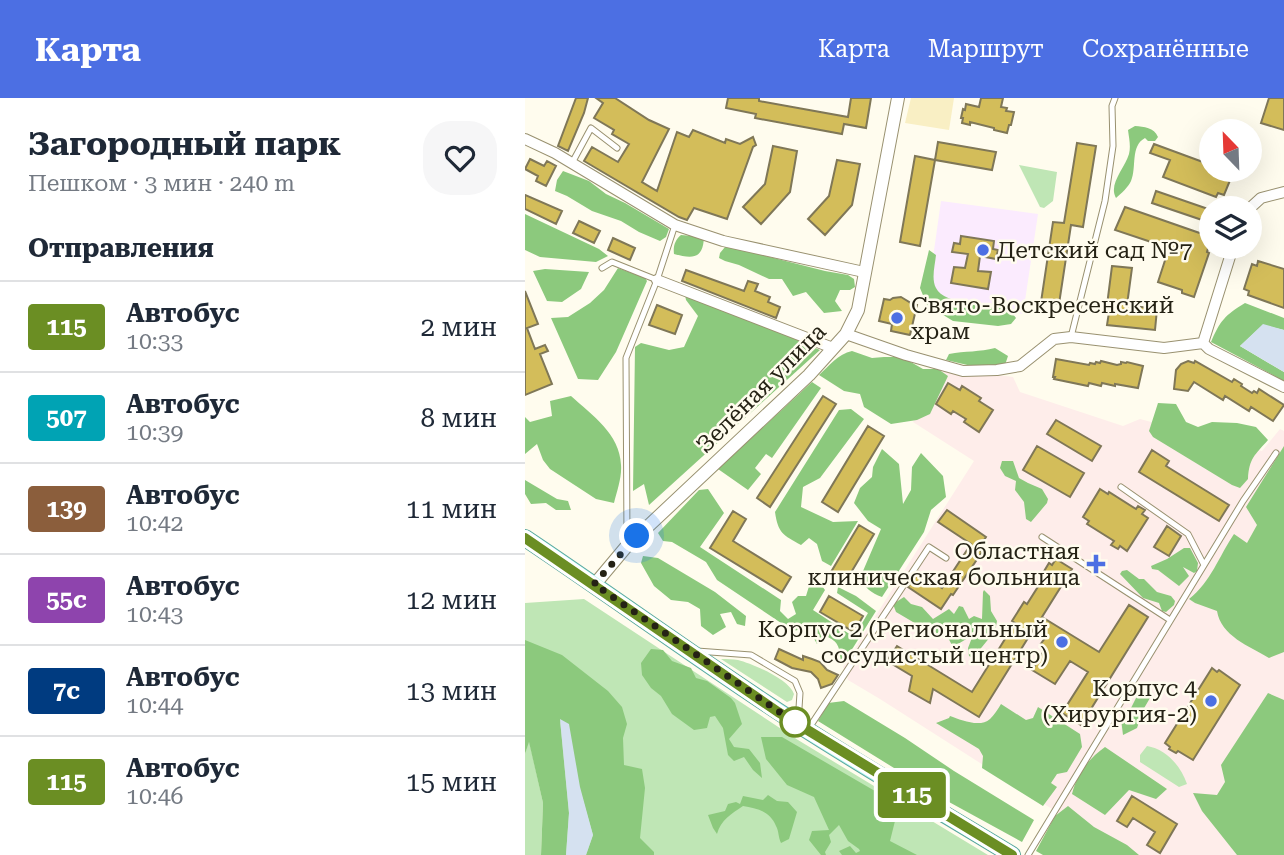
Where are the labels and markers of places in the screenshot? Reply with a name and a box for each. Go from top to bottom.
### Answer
place label: Детский сад №7 [997,237,1193,264]
marker: Детский сад №7 [975,242,991,258]
place label: Свято-Воскресенский храм [911,292,1174,345]
marker: Свято-Воскресенский храм [889,310,905,326]
place label: Областная клиническая больница [808,538,1081,591]
marker: Областная клиническая больница [1086,554,1106,574]
place label: Корпус 2 (Региональный сосудистый центр) [758,616,1048,669]
marker: Корпус 2 (Региональный сосудистый центр) [1054,634,1070,650]
place label: Корпус 4 (Хирургия-2) [1043,675,1197,728]
marker: Корпус 4 (Хирургия-2) [1203,693,1219,709]
unlabelled marker [780,707,810,737]

